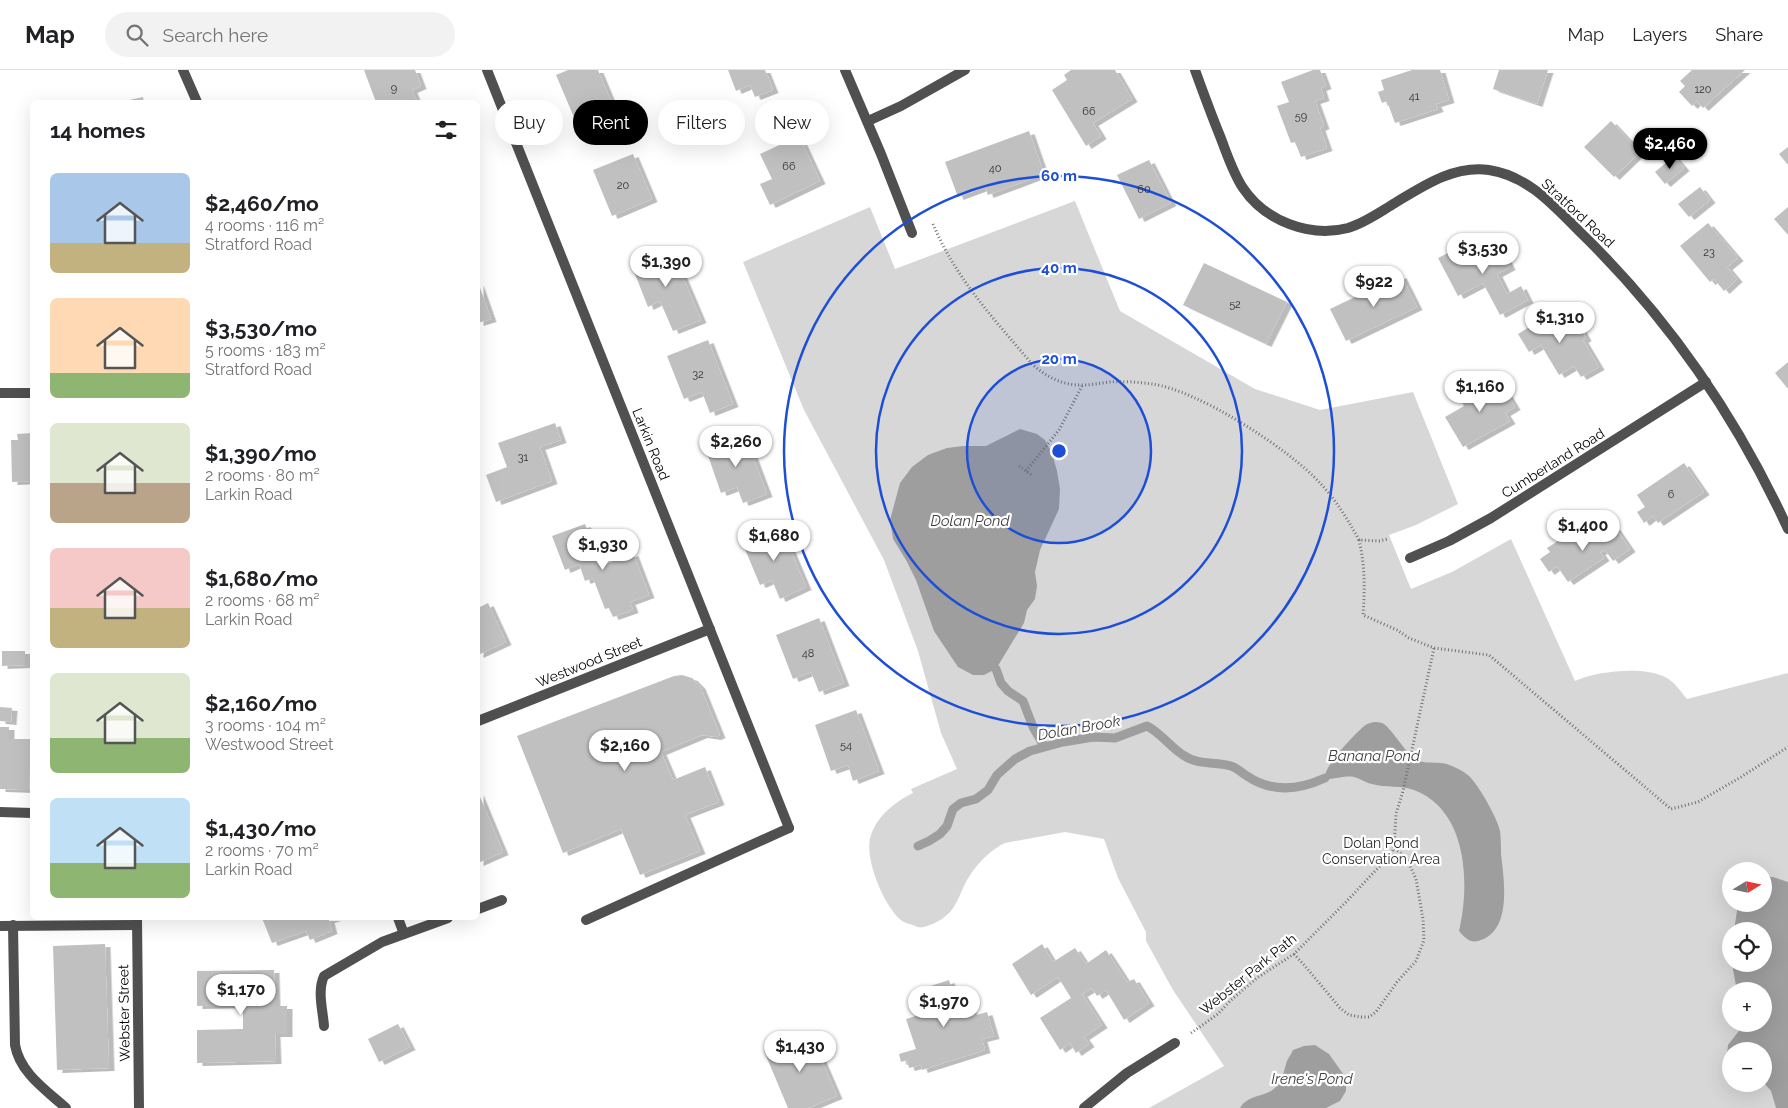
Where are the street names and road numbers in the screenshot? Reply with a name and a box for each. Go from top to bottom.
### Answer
street label: Stratford Road [1538,175,1618,251]
street label: Larkin Road [629,406,673,482]
street label: Cumberland Road [1499,425,1607,501]
street label: Westwood Street [534,633,644,690]
street label: Webster Park Path [1197,930,1299,1018]
street label: Webster Street [115,964,133,1062]

